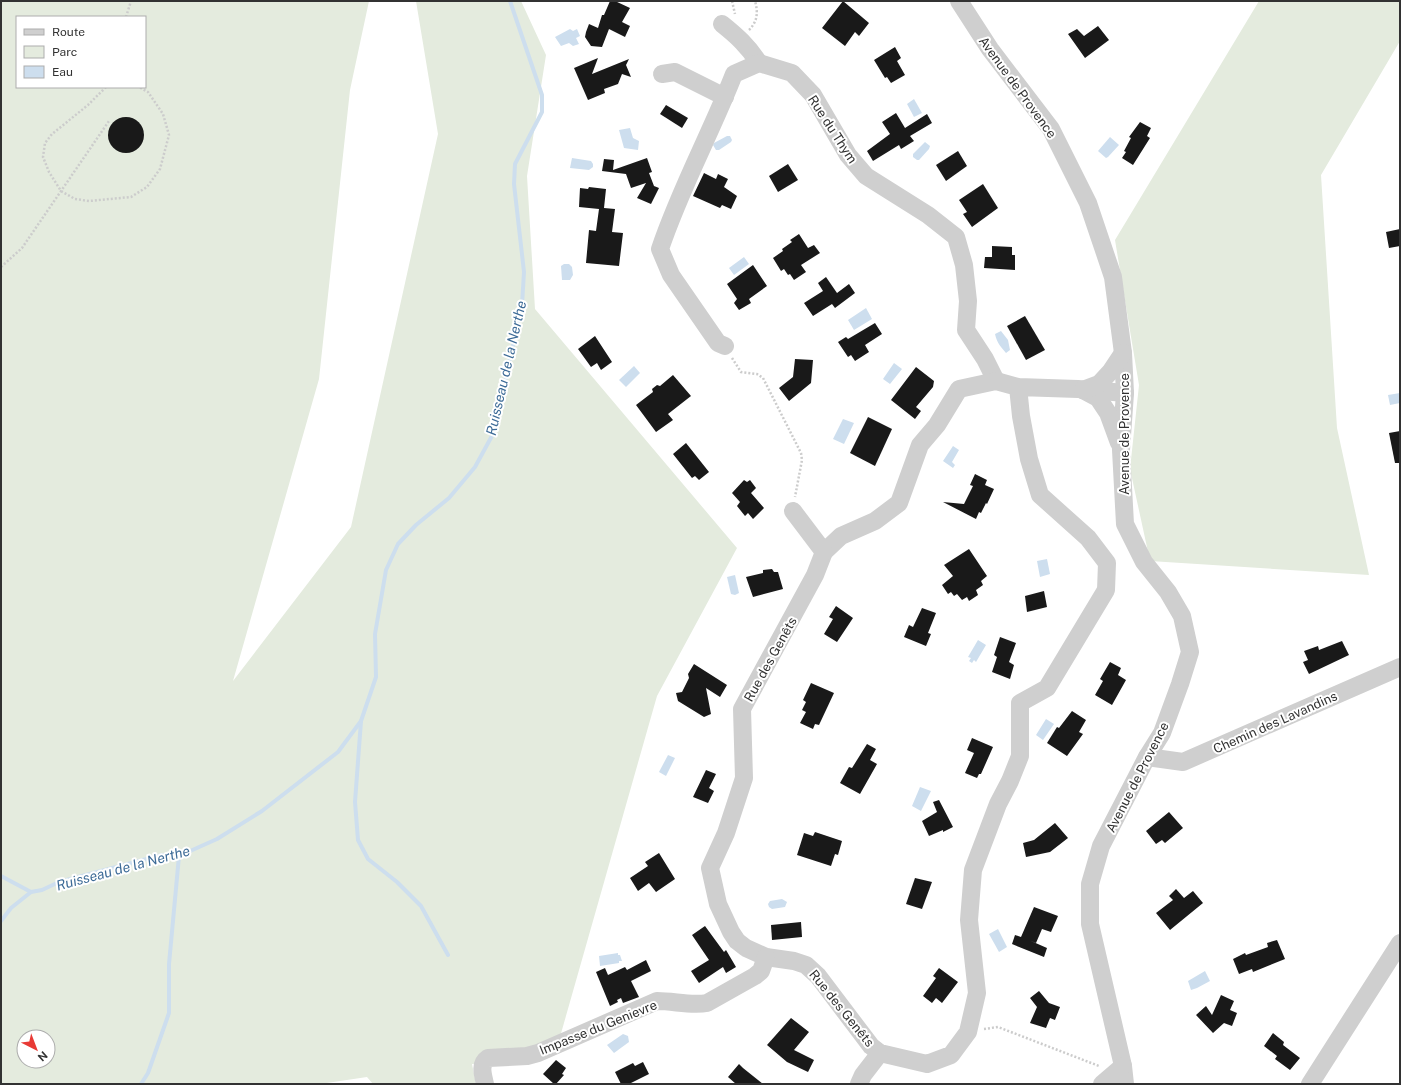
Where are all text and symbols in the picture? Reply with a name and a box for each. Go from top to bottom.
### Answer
legend [16,16,146,88]
text: Route [52,25,85,39]
street label: Avenue de Provence [976,34,1059,141]
text: Parc [52,45,77,59]
text: Eau [52,65,73,79]
street label: Rue du Thym [805,92,860,166]
water label: Ruisseau de la Nerthe [483,299,529,437]
street label: Avenue de Provence [1117,373,1132,495]
street label: Rue des Genêts [741,614,800,704]
street label: Chemin des Lavandins [1211,688,1340,757]
street label: Avenue de Provence [1103,720,1172,835]
water label: Ruisseau de la Nerthe [54,842,192,894]
street label: Rue des Genêts [806,967,877,1050]
street label: Impasse du Genievre [537,997,659,1058]
north arrow [16,1029,56,1069]
text: N [35,1049,50,1064]

